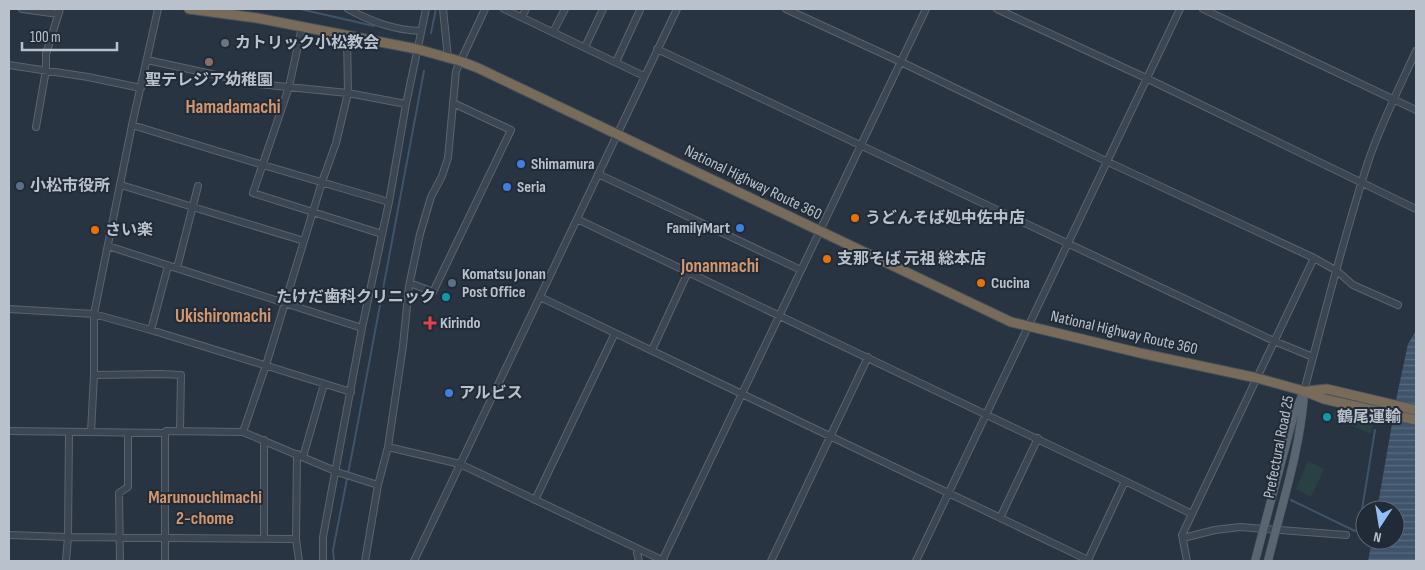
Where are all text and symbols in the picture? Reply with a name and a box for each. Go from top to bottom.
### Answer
scale bar [22,20,118,52]
text: 100 m [30,28,61,47]
place label: カトリック小松教会 [235,34,379,53]
marker: カトリック小松教会 [219,37,231,49]
marker: 聖テレジア幼稚園 [203,56,215,68]
place label: 聖テレジア幼稚園 [145,71,273,90]
district label: Hamadamachi [185,96,281,119]
street label: National Highway Route 360 [681,142,825,224]
place label: Shimamura [531,155,595,174]
marker: Shimamura [515,158,527,170]
place label: 小松市役所 [30,177,110,196]
place label: Seria [517,178,546,197]
marker: 小松市役所 [14,180,26,192]
marker: Seria [501,181,513,193]
place label: うどんそば処中佐中店 [865,209,1025,228]
marker: うどんそば処中佐中店 [849,212,861,224]
place label: FamilyMart [666,219,730,238]
place label: さい楽 [105,221,153,240]
marker: FamilyMart [734,222,746,234]
marker: さい楽 [89,224,101,236]
place label: 支那そば 元祖 総本店 [837,249,986,269]
marker: 支那そば 元祖 総本店 [821,253,833,265]
district label: Jonanmachi [680,255,759,278]
place label: Komatsu Jonan Post Office [462,265,546,302]
place label: Cucina [991,274,1030,293]
marker: Komatsu Jonan Post Office [446,277,458,289]
marker: Cucina [975,277,987,289]
place label: たけだ歯科クリニック [276,288,436,307]
marker: たけだ歯科クリニック [440,291,452,303]
district label: Ukishiromachi [175,305,271,328]
street label: National Highway Route 360 [1049,307,1199,359]
place label: Kirindo [440,314,480,333]
marker: Kirindo [424,317,436,329]
place label: アルビス [459,384,523,403]
marker: アルビス [443,387,455,399]
street label: Prefectural Road 25 [1260,394,1298,500]
place label: 鶴尾運輸 [1337,407,1401,427]
marker: 鶴尾運輸 [1321,411,1333,423]
district label: Marunouchimachi 2-chome [148,487,262,529]
north arrow [1355,500,1405,550]
text: N [1372,528,1383,546]

